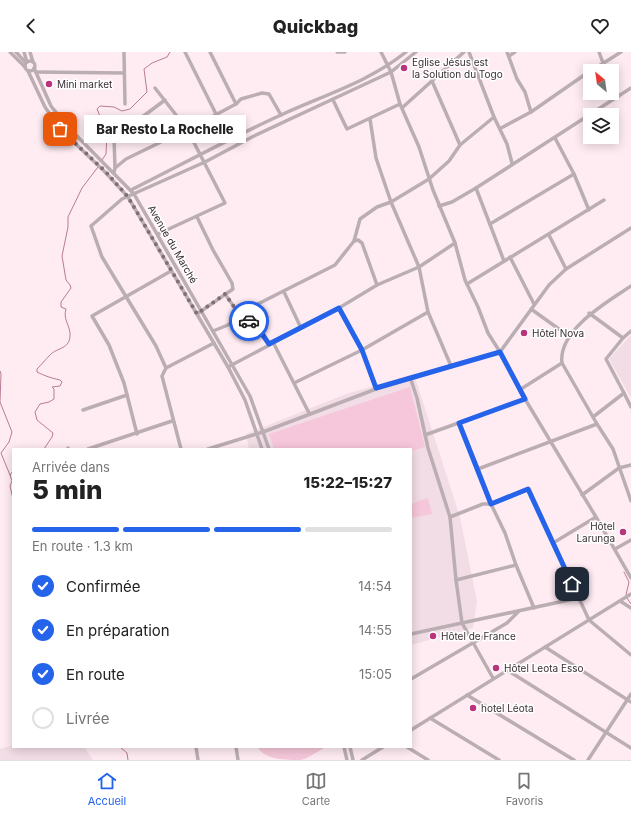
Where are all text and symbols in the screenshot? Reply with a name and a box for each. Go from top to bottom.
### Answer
icon: back [20,15,42,37]
icon: heart [589,15,611,37]
text: Quickbag [273,16,358,37]
place label: Eglise Jésus est la Solution du Togo [412,56,503,80]
marker: Eglise Jésus est la Solution du Togo [399,63,409,73]
north arrow [583,64,619,100]
map controls [583,64,619,144]
place label: Mini market [57,78,113,90]
marker: Mini market [44,79,54,89]
button: layers [583,108,619,144]
pin [43,112,77,146]
callout: Bar Resto La Rochelle [84,115,246,143]
icon: bag [49,118,71,140]
text: Bar Resto La Rochelle [96,121,234,137]
street label: Avenue du Marché [146,203,200,285]
courier [229,301,269,341]
icon: car [238,310,260,332]
place label: Hôtel Nova [532,327,584,339]
marker: Hôtel Nova [519,328,529,338]
text: Arrivée dans [32,459,110,475]
text: 15:22–15:27 [304,473,392,492]
text: 5 min [32,474,103,505]
place label: Hôtel Larunga [576,520,615,544]
marker: Hôtel Larunga [618,527,628,537]
text: En route · 1.3 km [32,538,133,554]
pin [555,567,589,601]
icon: home [561,573,583,595]
icon: check [32,575,54,597]
text: Confirmée [66,577,141,596]
text: 14:54 [358,578,392,594]
icon: check [32,619,54,641]
text: En préparation [66,621,170,640]
text: 14:55 [359,622,392,638]
place label: Hôtel de France [441,630,516,642]
marker: Hôtel de France [428,631,438,641]
place label: Hôtel Leota Esso [504,662,583,674]
icon: check [32,663,54,685]
marker: Hôtel Leota Esso [491,663,501,673]
text: En route [66,665,125,684]
text: 15:05 [359,666,392,682]
place label: hotel Léota [481,702,534,714]
marker: hotel Léota [468,703,478,713]
text: Livrée [66,709,109,728]
tab: Accueil [88,770,126,808]
tab: Carte [302,770,330,808]
tab: Favoris [506,770,543,808]

